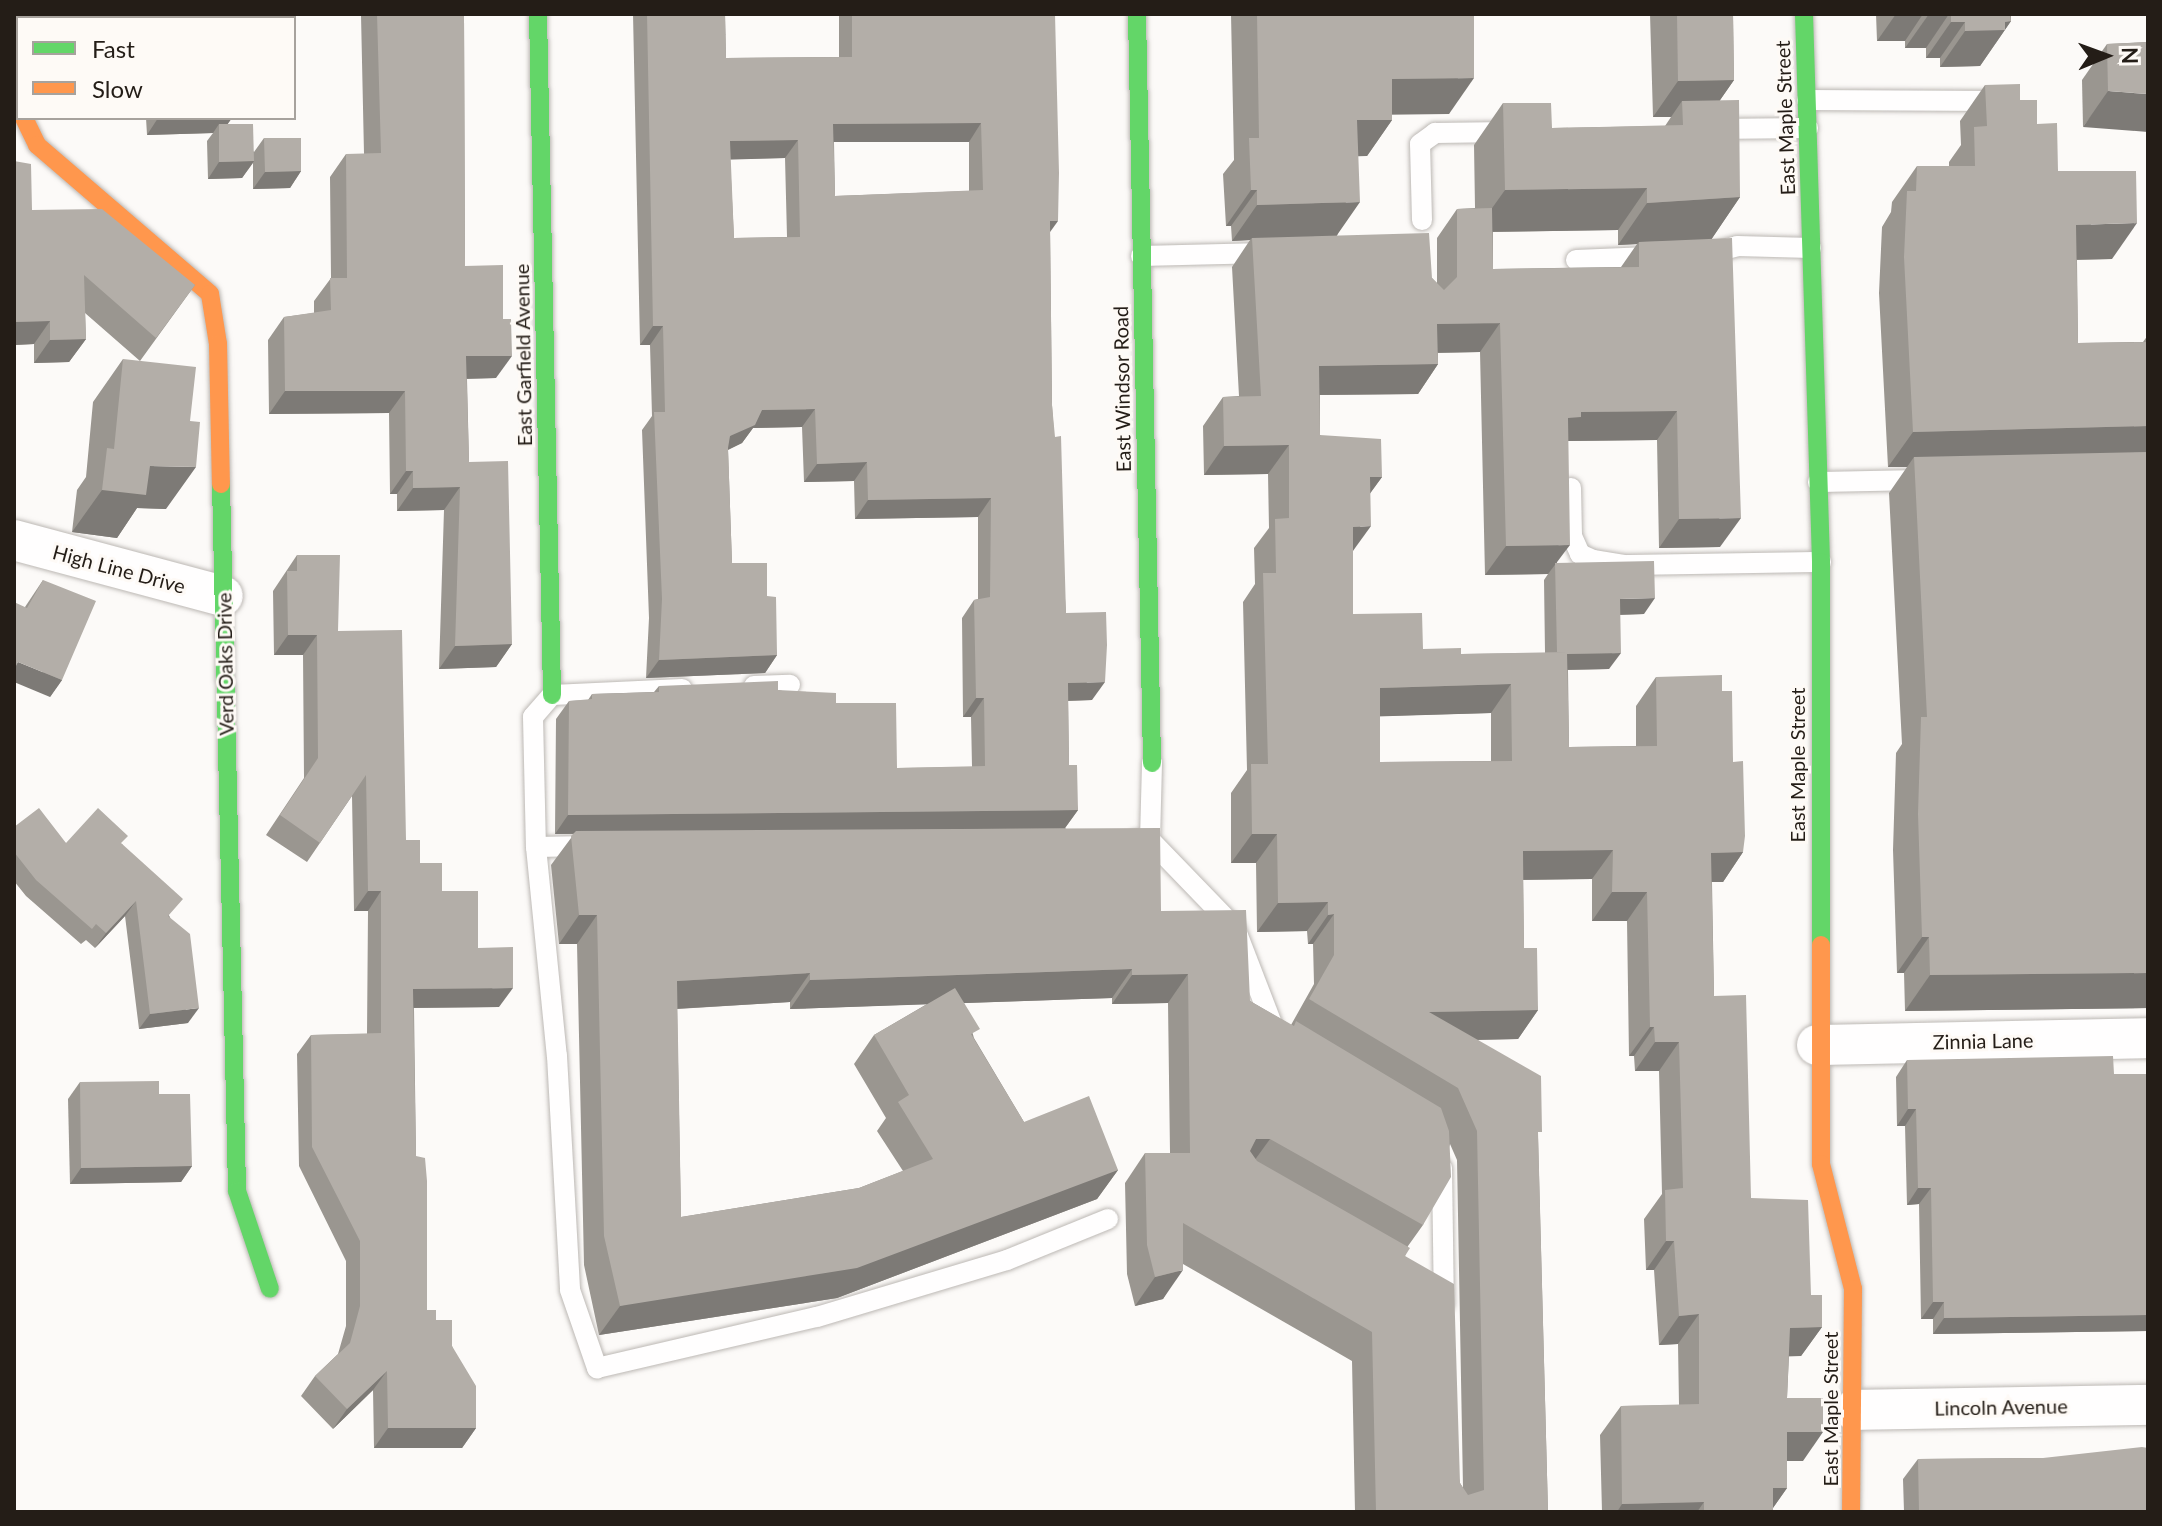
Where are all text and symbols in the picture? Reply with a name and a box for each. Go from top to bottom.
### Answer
legend [16,16,296,120]
north arrow [2066,16,2146,96]
text: Fast [92,34,135,63]
street label: East Maple Street [1770,40,1800,196]
text: N [2117,47,2144,64]
text: Slow [92,74,143,103]
street label: East Garfield Avenue [509,263,537,447]
street label: East Windsor Road [1109,305,1135,473]
street label: High Line Drive [50,540,188,598]
street label: Verd Oaks Drive [212,592,238,736]
street label: East Maple Street [1785,688,1809,842]
street label: Zinnia Lane [1932,1028,2034,1054]
street label: East Maple Street [1818,1332,1842,1486]
street label: Lincoln Avenue [1934,1394,2068,1420]

